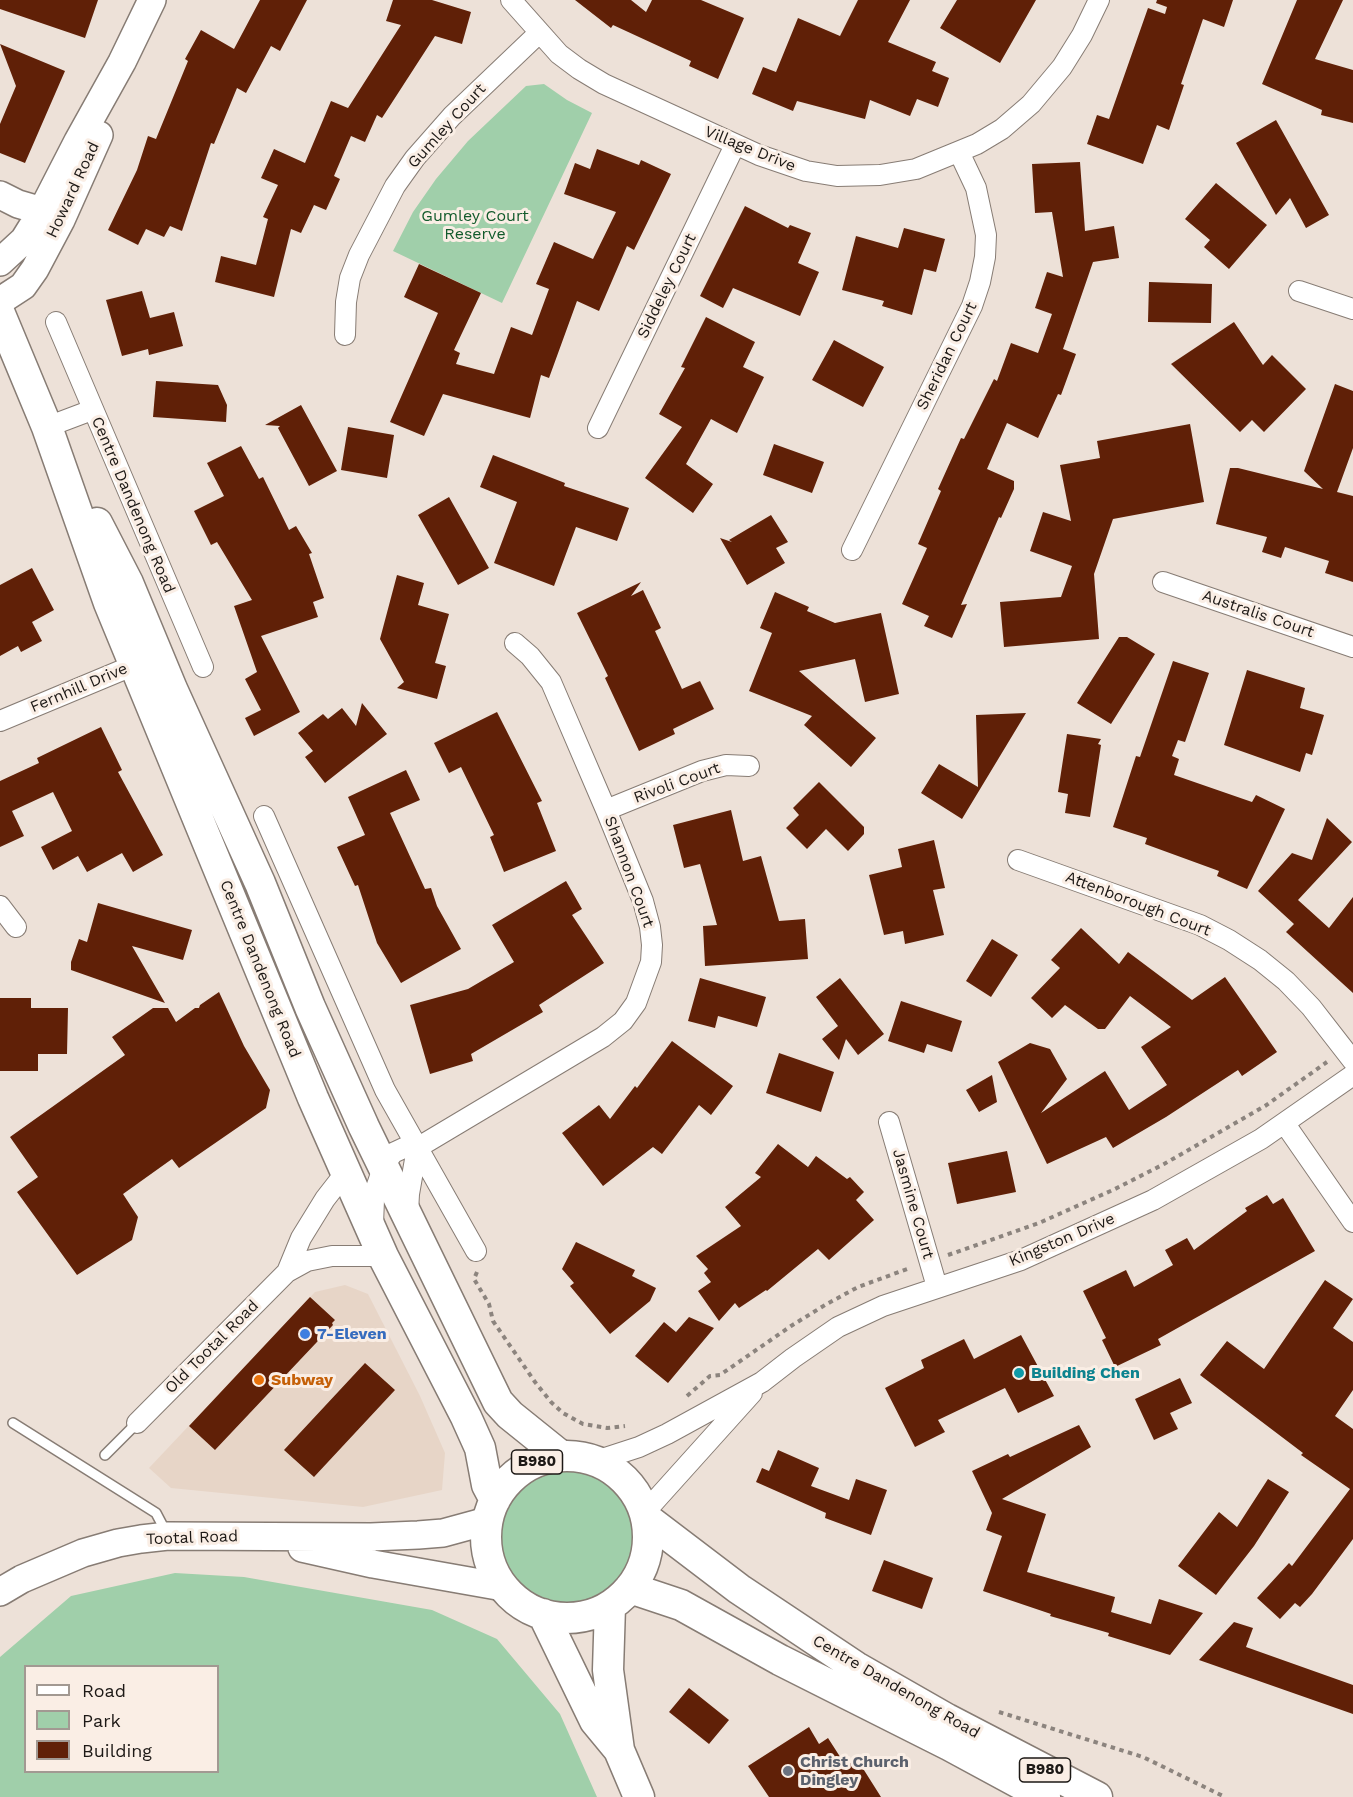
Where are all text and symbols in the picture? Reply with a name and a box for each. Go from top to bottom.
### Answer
street label: Gumley Court [404,80,490,172]
street label: Village Drive [702,122,798,176]
street label: Howard Road [42,139,104,241]
park label: Gumley Court Reserve [421,206,529,244]
street label: Siddeley Court [633,230,701,342]
street label: Sheridan Court [913,299,981,413]
street label: Centre Dandenong Road [87,414,179,596]
street label: Australis Court [1200,586,1316,642]
street label: Fernhill Drive [28,659,130,717]
street label: Rivoli Court [631,758,723,808]
street label: Shannon Court [600,814,658,930]
street label: Attenborough Court [1063,867,1213,941]
street label: Centre Dandenong Road [216,877,304,1061]
street label: Jasmine Court [888,1147,938,1261]
street label: Kingston Drive [1006,1209,1118,1271]
street label: Old Tootal Road [161,1296,263,1398]
place label: 7-Eleven [317,1324,387,1344]
marker: 7-Eleven [298,1327,312,1341]
place label: Building Chen [1031,1363,1140,1383]
marker: Building Chen [1012,1366,1026,1380]
place label: Subway [271,1370,333,1390]
marker: Subway [252,1373,266,1387]
road number: B980 [512,1450,562,1474]
street label: Tootal Road [146,1527,238,1549]
street label: Centre Dandenong Road [809,1631,983,1743]
legend [24,1665,219,1773]
text: Road [82,1680,126,1701]
text: Park [82,1710,121,1731]
text: Building [82,1740,152,1761]
place label: Christ Church Dingley [800,1752,909,1790]
road number: B980 [1020,1758,1070,1782]
marker: Christ Church Dingley [781,1764,795,1778]

